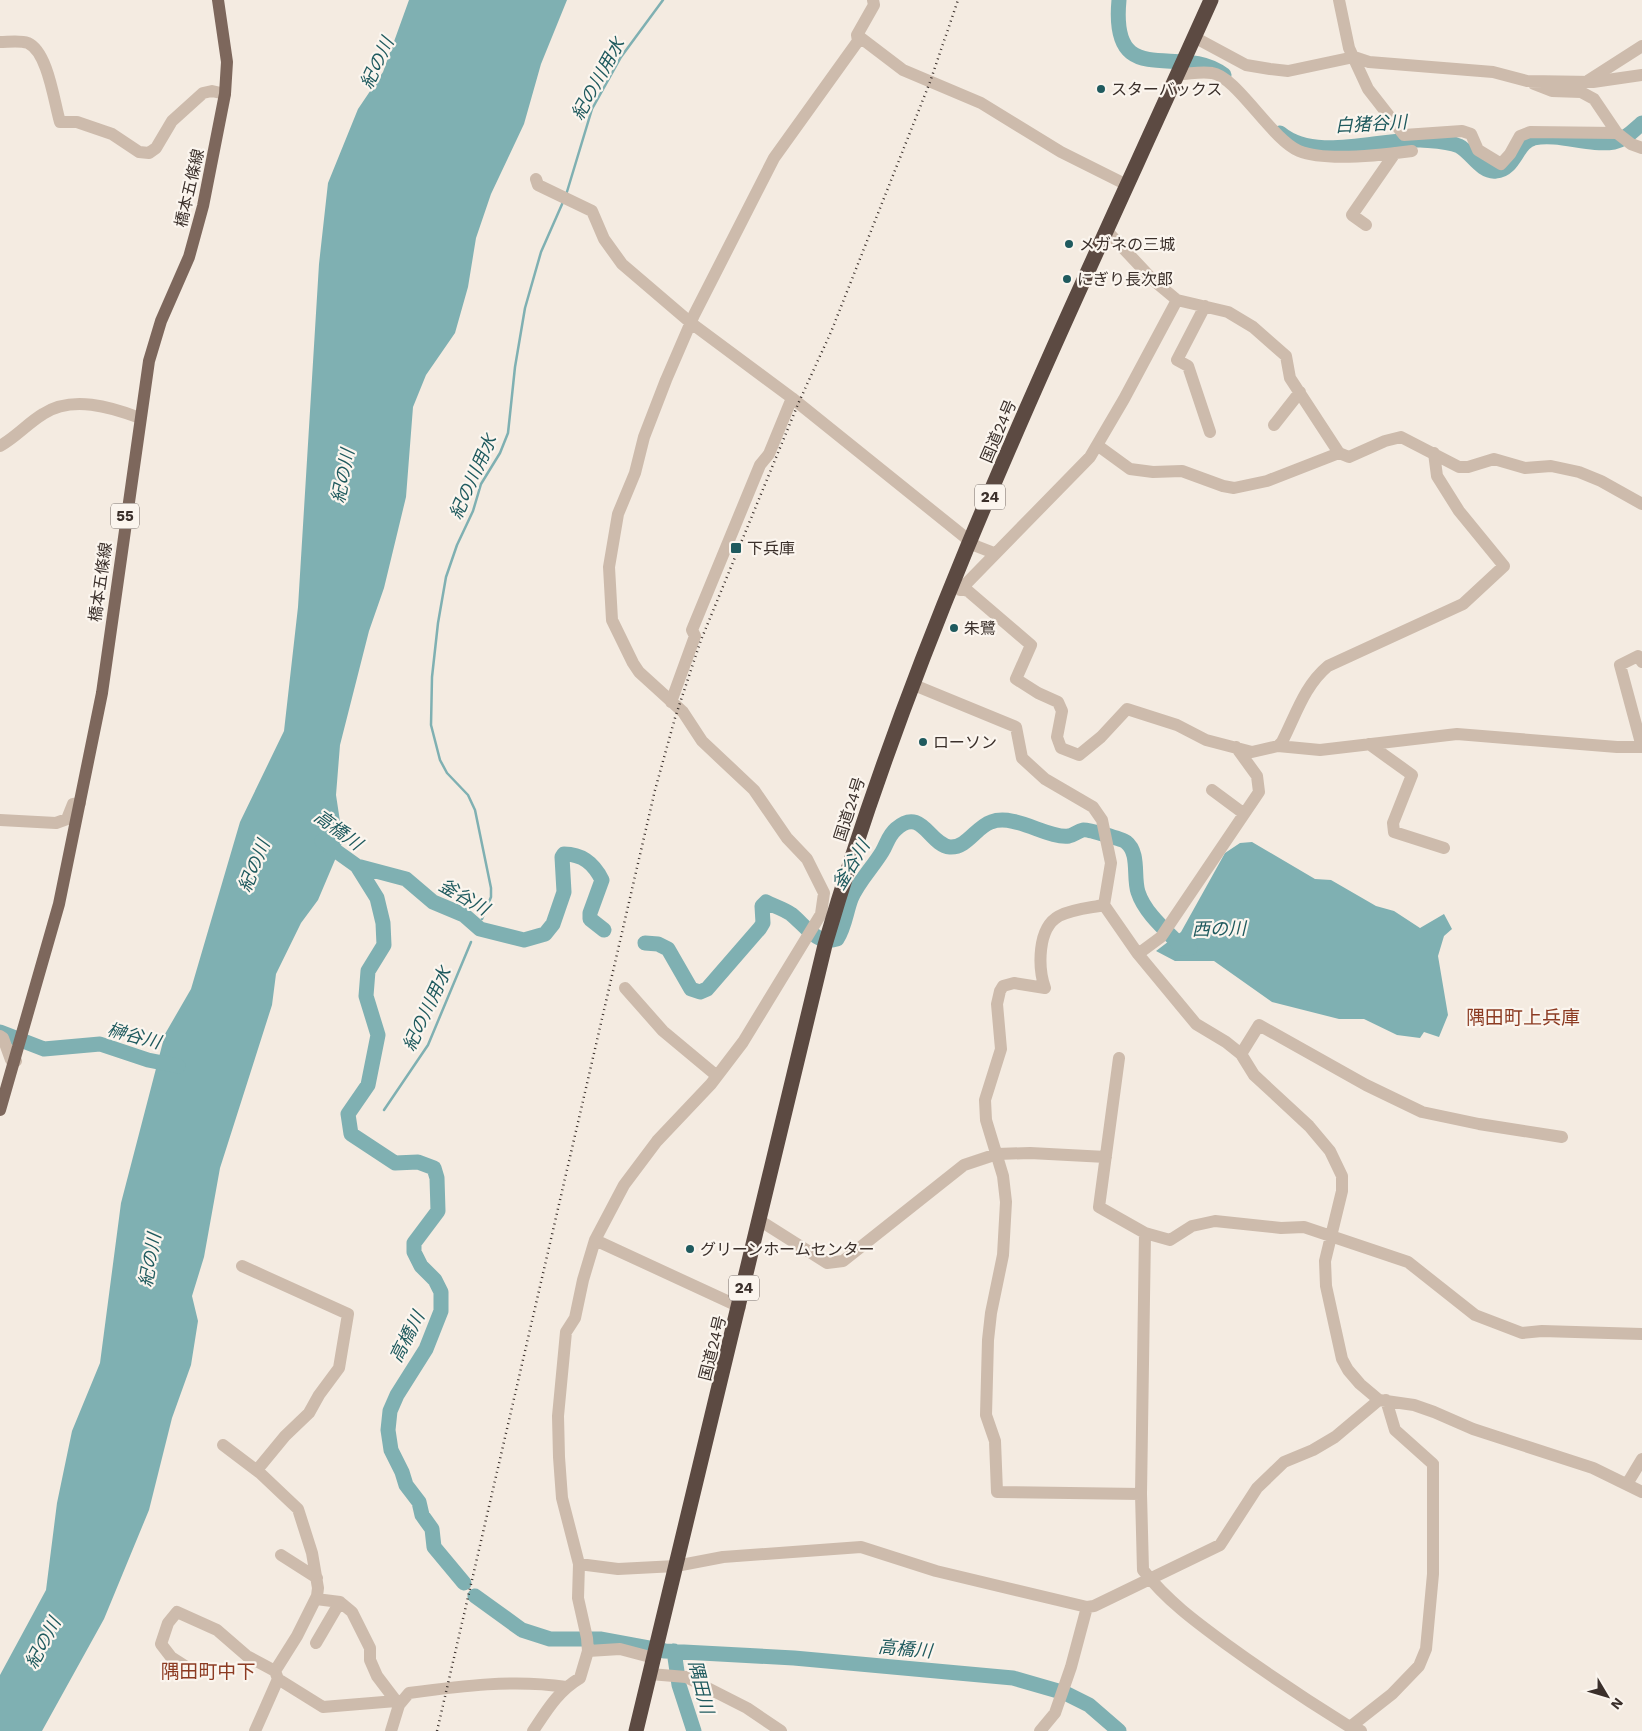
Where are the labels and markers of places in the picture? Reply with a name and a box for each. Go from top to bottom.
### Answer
place label: スターバックス [1111,80,1222,99]
marker: スターバックス [1095,83,1107,95]
place label: メガネの三城 [1079,235,1175,254]
marker: メガネの三城 [1063,238,1075,250]
place label: にぎり長次郎 [1077,270,1173,289]
marker: にぎり長次郎 [1061,273,1073,285]
place label: 下兵庫 [747,539,795,558]
marker: 下兵庫 [729,541,743,555]
place label: 朱鷺 [964,619,996,638]
marker: 朱鷺 [948,622,960,634]
place label: ローソン [933,733,997,752]
marker: ローソン [917,736,929,748]
place label: グリーンホームセンター [700,1240,875,1259]
marker: グリーンホームセンター [684,1243,696,1255]

